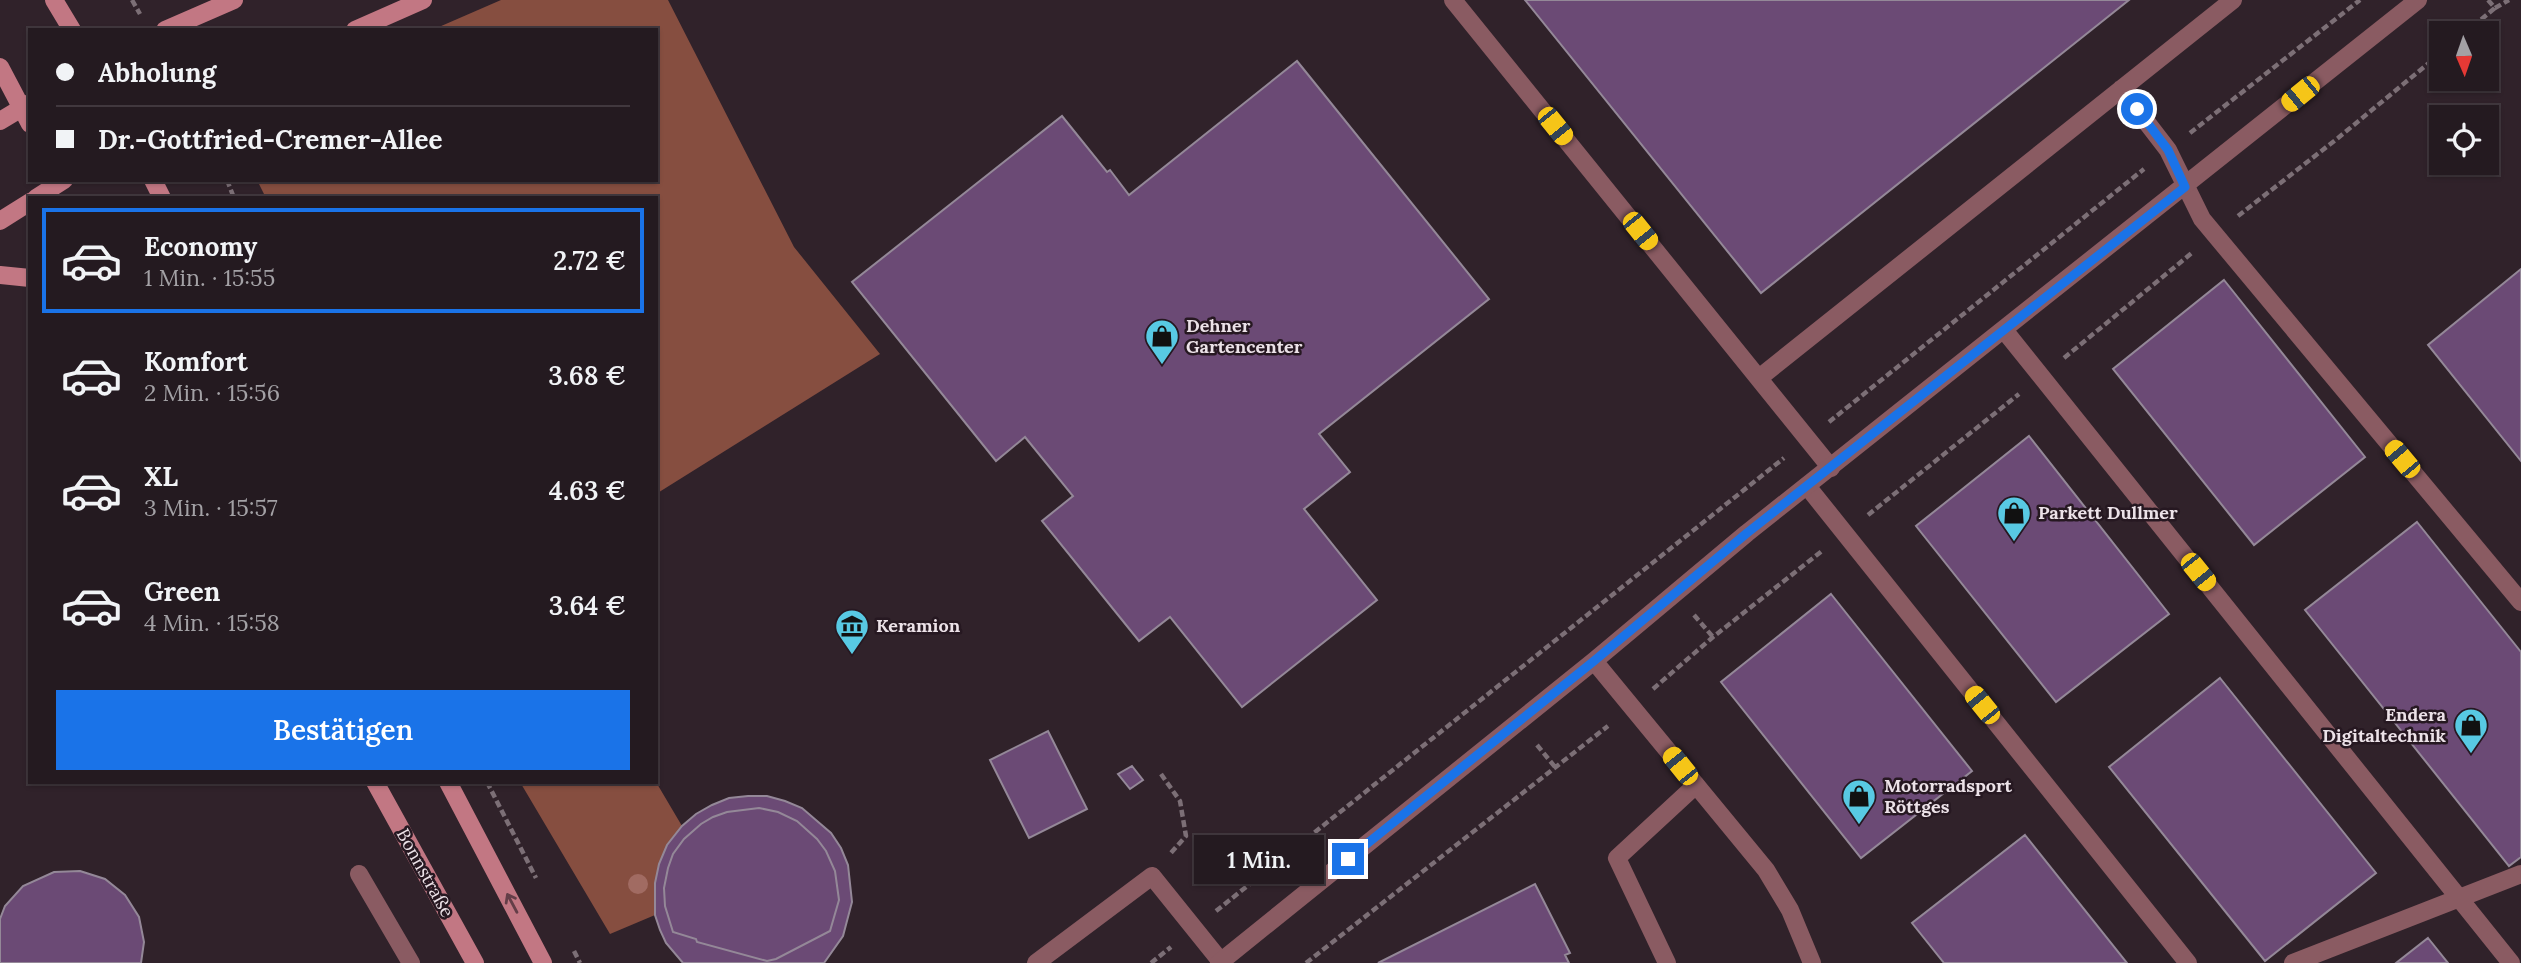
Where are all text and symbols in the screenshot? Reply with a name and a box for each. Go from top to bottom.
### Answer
north arrow [2429,21,2499,91]
map controls [2429,21,2499,175]
text: Abholung [98,56,216,89]
car [2278,73,2323,115]
route start [2121,93,2153,125]
car [1534,103,1577,149]
button: locate [2429,105,2499,175]
text: Dr.-Gottfried-Cremer-Allee [98,123,442,156]
car [1619,208,1662,254]
icon: car [60,229,123,292]
text: Economy [144,230,257,263]
text: 2.72 € [553,244,626,277]
text: 1 Min. · 15:55 [144,263,275,292]
place label: Dehner Gartencenter [1186,314,1303,358]
shop icon: Dehner Gartencenter [1143,317,1181,366]
icon: car [60,344,123,407]
text: Komfort [144,345,248,378]
text: 3.68 € [548,359,626,392]
text: 2 Min. · 15:56 [144,378,280,407]
car [2381,436,2424,482]
icon: car [60,459,123,522]
text: XL [144,460,178,493]
text: 4.63 € [549,474,626,507]
text: 3 Min. · 15:57 [144,493,278,522]
shop icon: Parkett Dullmer [1995,494,2033,543]
place label: Parkett Dullmer [2038,501,2178,524]
car [2177,549,2220,595]
icon: car [60,574,123,637]
text: Green [144,575,220,608]
text: 3.64 € [549,589,626,622]
museum icon: Keramion [833,607,871,656]
text: 4 Min. · 15:58 [144,608,280,637]
place label: Keramion [876,614,961,637]
car [1961,682,2004,728]
button: Bestätigen [56,690,630,770]
place label: Endera Digitaltechnik [2322,703,2447,747]
shop icon: Endera Digitaltechnik [2452,706,2490,755]
car [1659,743,1702,789]
place label: Motorradsport Röttges [1884,774,2013,818]
shop icon: Motorradsport Röttges [1840,777,1878,826]
street label: Bonnstraße [392,824,459,921]
callout: 1 Min. [1194,834,1324,884]
route end [1332,843,1364,875]
text: 1 Min. [1227,845,1291,874]
one-way arrow [504,893,518,913]

